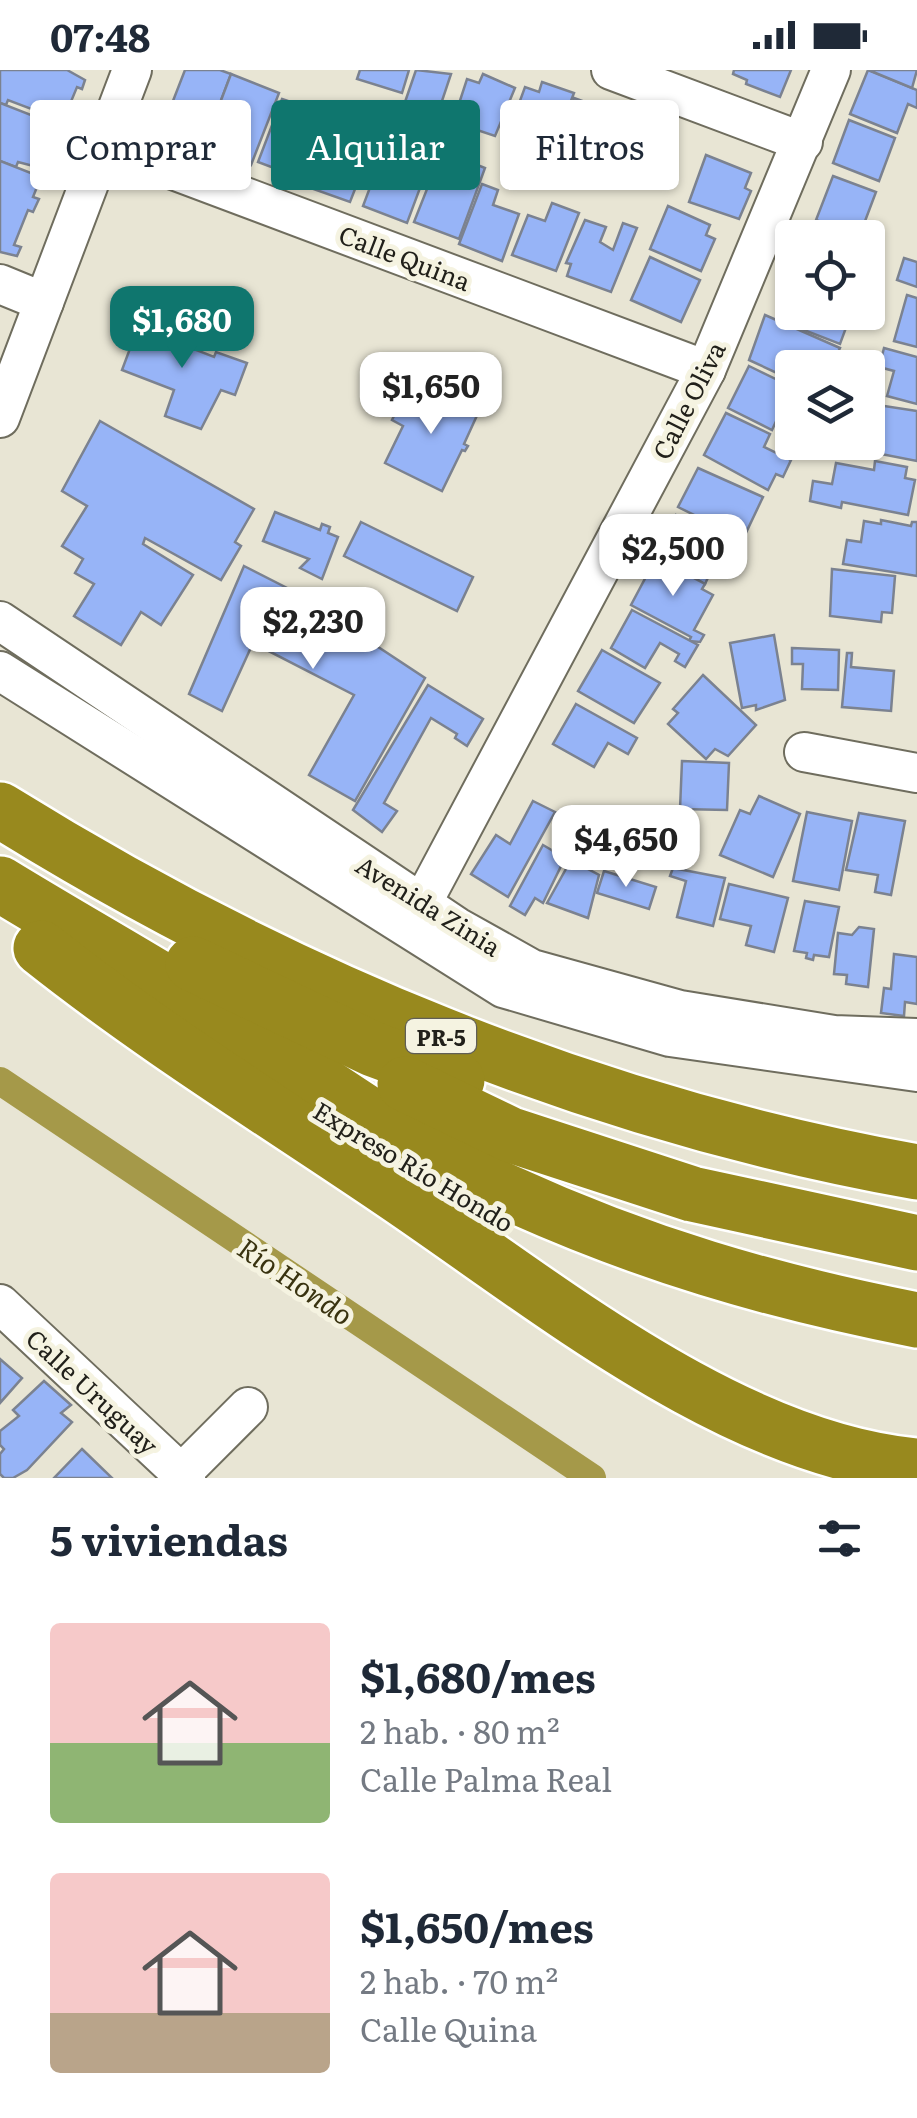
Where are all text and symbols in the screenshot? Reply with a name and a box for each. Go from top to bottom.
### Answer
text: 07:48 [50,7,150,64]
chip: Comprar [30,100,251,190]
chip: Alquilar [271,100,480,190]
chip: Filtros [500,100,679,190]
street label: Calle Quina [334,215,477,299]
map controls [775,220,885,460]
button: locate [775,220,885,330]
pin: $1,680 [101,286,263,371]
text: $1,680 [132,294,232,342]
street label: Calle Oliva [643,334,734,465]
button: layers [775,350,885,460]
pin: $1,650 [350,352,512,437]
text: $1,650 [382,360,480,408]
pin: $2,500 [592,514,754,599]
text: $2,500 [621,522,725,570]
pin: $2,230 [232,587,394,672]
text: $2,230 [262,595,364,643]
pin: $4,650 [545,805,707,890]
text: $4,650 [574,813,678,861]
street label: Avenida Zinia [349,846,509,965]
road number: PR-5 [406,1019,476,1053]
street label: Expreso Río Hondo [307,1091,521,1241]
water label: Río Hondo [230,1226,362,1334]
street label: Calle Uruguay [19,1320,168,1463]
text: 5 viviendas [50,1507,288,1569]
icon: filters [812,1511,867,1566]
text: $1,680/mes [360,1644,596,1706]
icon: home [130,1663,250,1783]
text: 2 hab. · 80 m² [360,1706,560,1754]
text: Calle Palma Real [360,1754,612,1802]
text: $1,650/mes [360,1894,594,1956]
icon: home [130,1913,250,2033]
text: 2 hab. · 70 m² [360,1956,558,2004]
text: Calle Quina [360,2004,537,2052]

